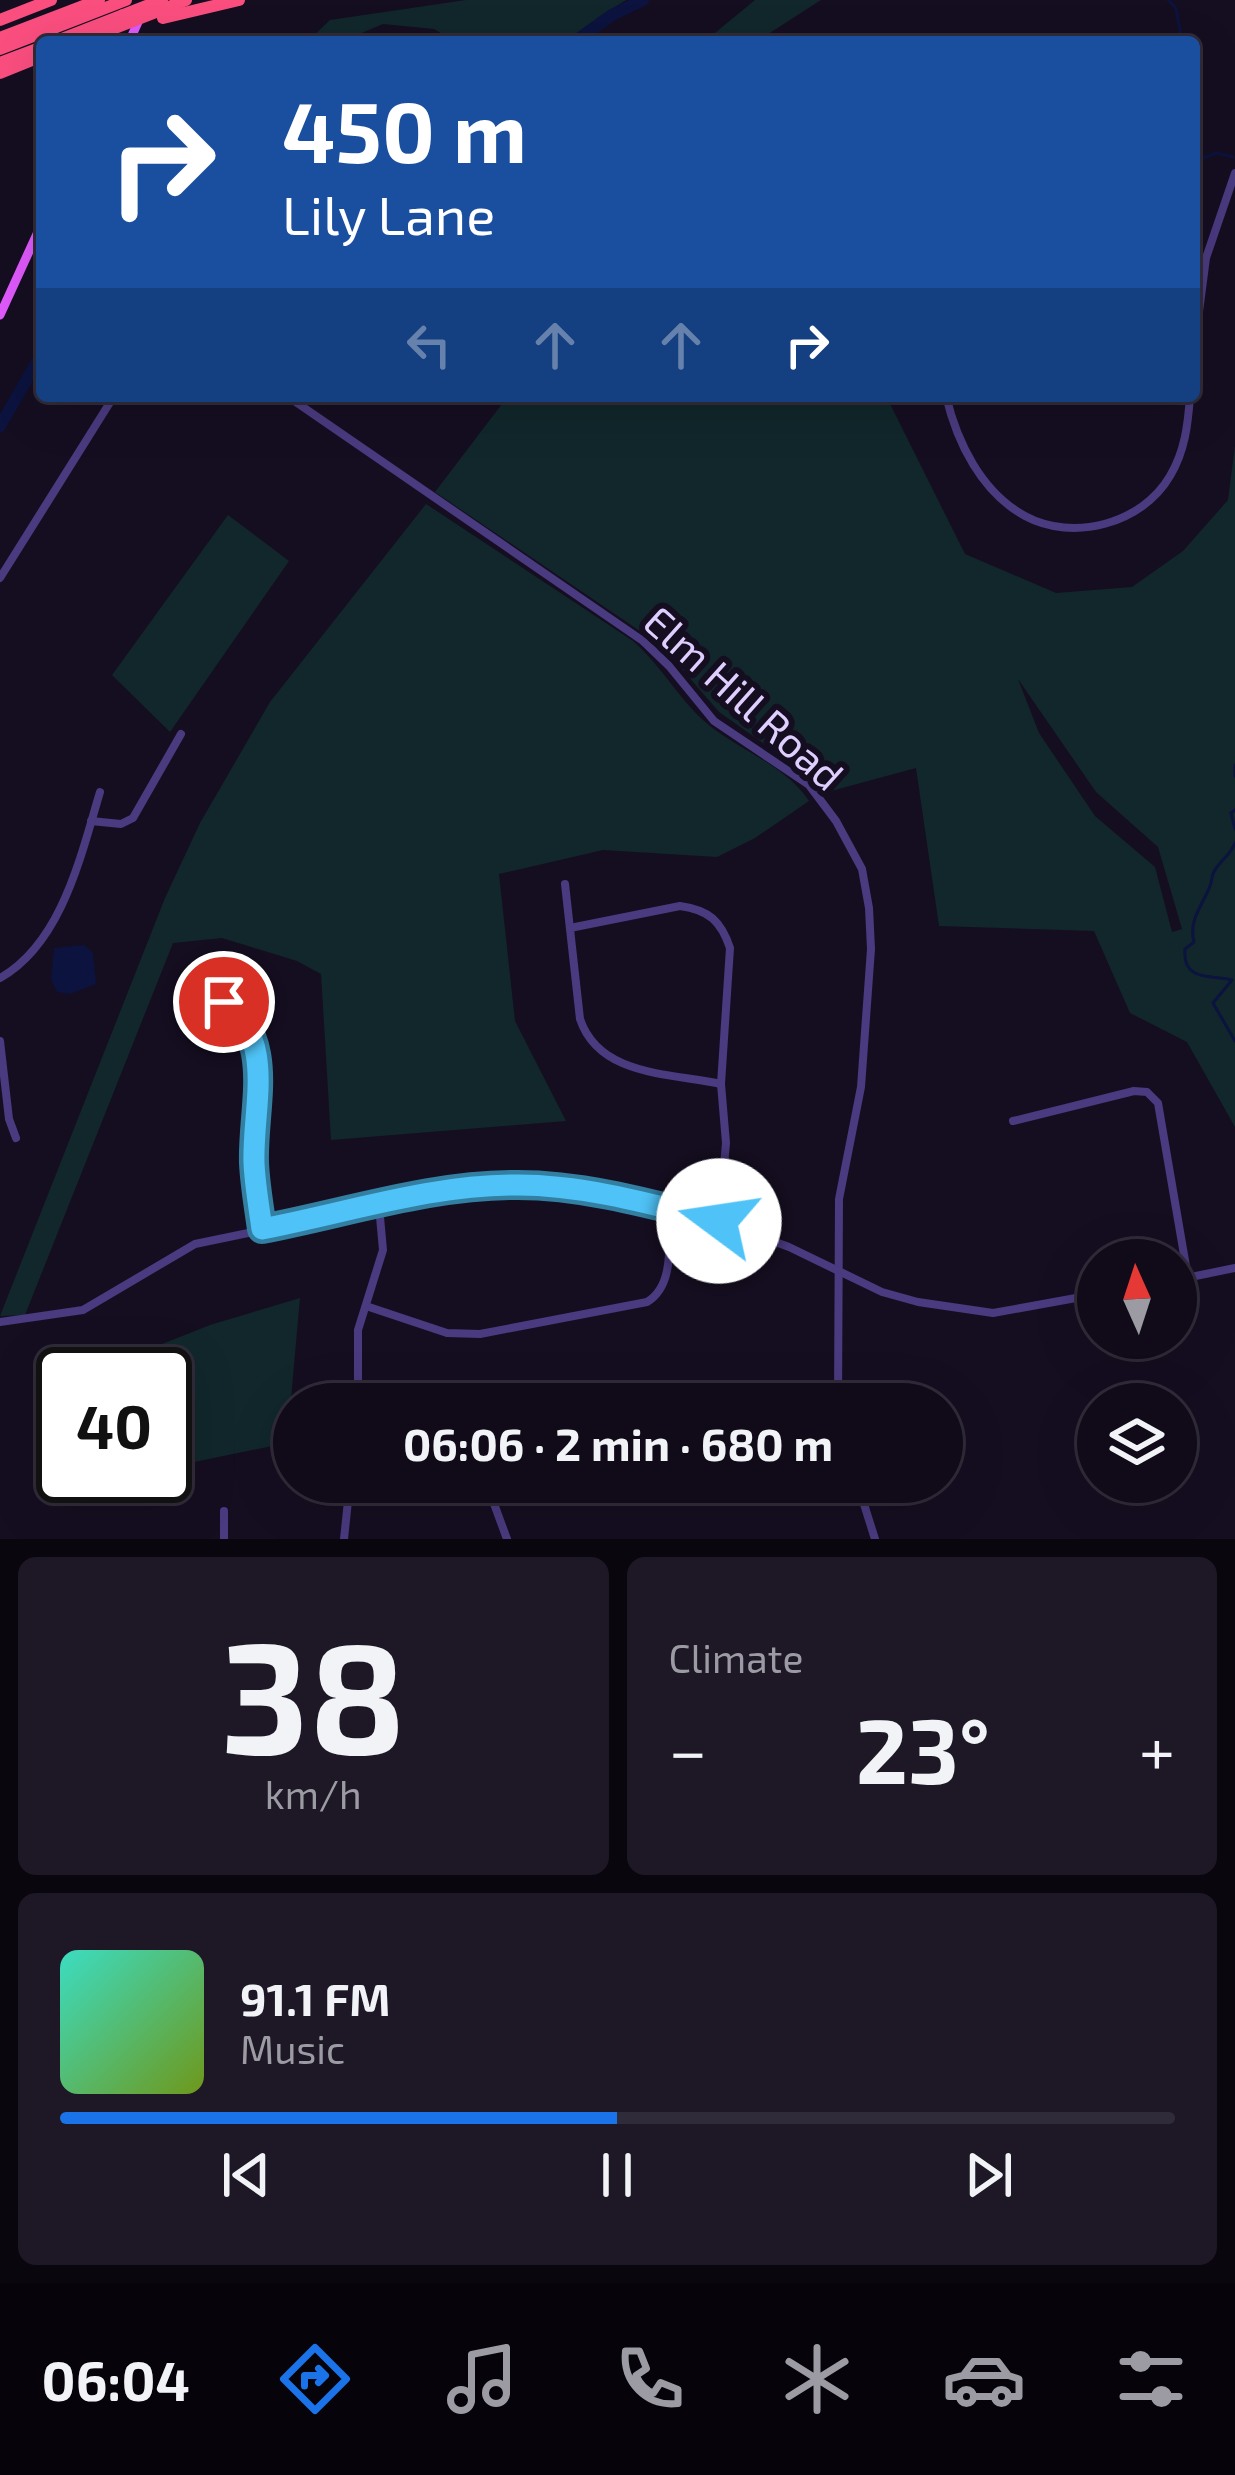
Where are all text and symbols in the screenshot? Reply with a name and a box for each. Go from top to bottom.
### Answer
text: 450 m [282,79,527,180]
icon: right [84,84,240,240]
text: Lily Lane [282,181,495,246]
icon: left [396,312,462,378]
icon: ahead [522,312,588,378]
icon: ahead [648,312,714,378]
icon: right [774,312,840,378]
street label: Elm Hill Road [635,595,855,799]
pin [173,951,275,1053]
icon: arrive [191,969,257,1035]
position arrow [656,1158,782,1284]
north arrow [1077,1239,1197,1359]
map controls [1077,1239,1197,1503]
speed limit sign: 40 [36,1347,192,1503]
button: layers [1077,1383,1197,1503]
text: 06:06 · 2 min · 680 m [403,1416,833,1470]
text: 38 [220,1598,406,1785]
text: Climate [669,1634,803,1681]
text: 23° [856,1694,990,1802]
text: − [669,1709,707,1788]
text: + [1139,1709,1175,1788]
text: km/h [265,1770,362,1817]
text: 91.1 FM [240,1971,390,2025]
text: Music [240,2025,345,2072]
icon: previous [213,2142,279,2208]
icon: pause [584,2142,650,2208]
icon: next [956,2142,1022,2208]
icon: directions [273,2337,357,2421]
icon: music [440,2337,524,2421]
icon: phone [608,2337,692,2421]
icon: climate [775,2337,859,2421]
icon: car [942,2337,1026,2421]
icon: filters [1109,2337,1193,2421]
text: 06:04 [42,2347,190,2412]

